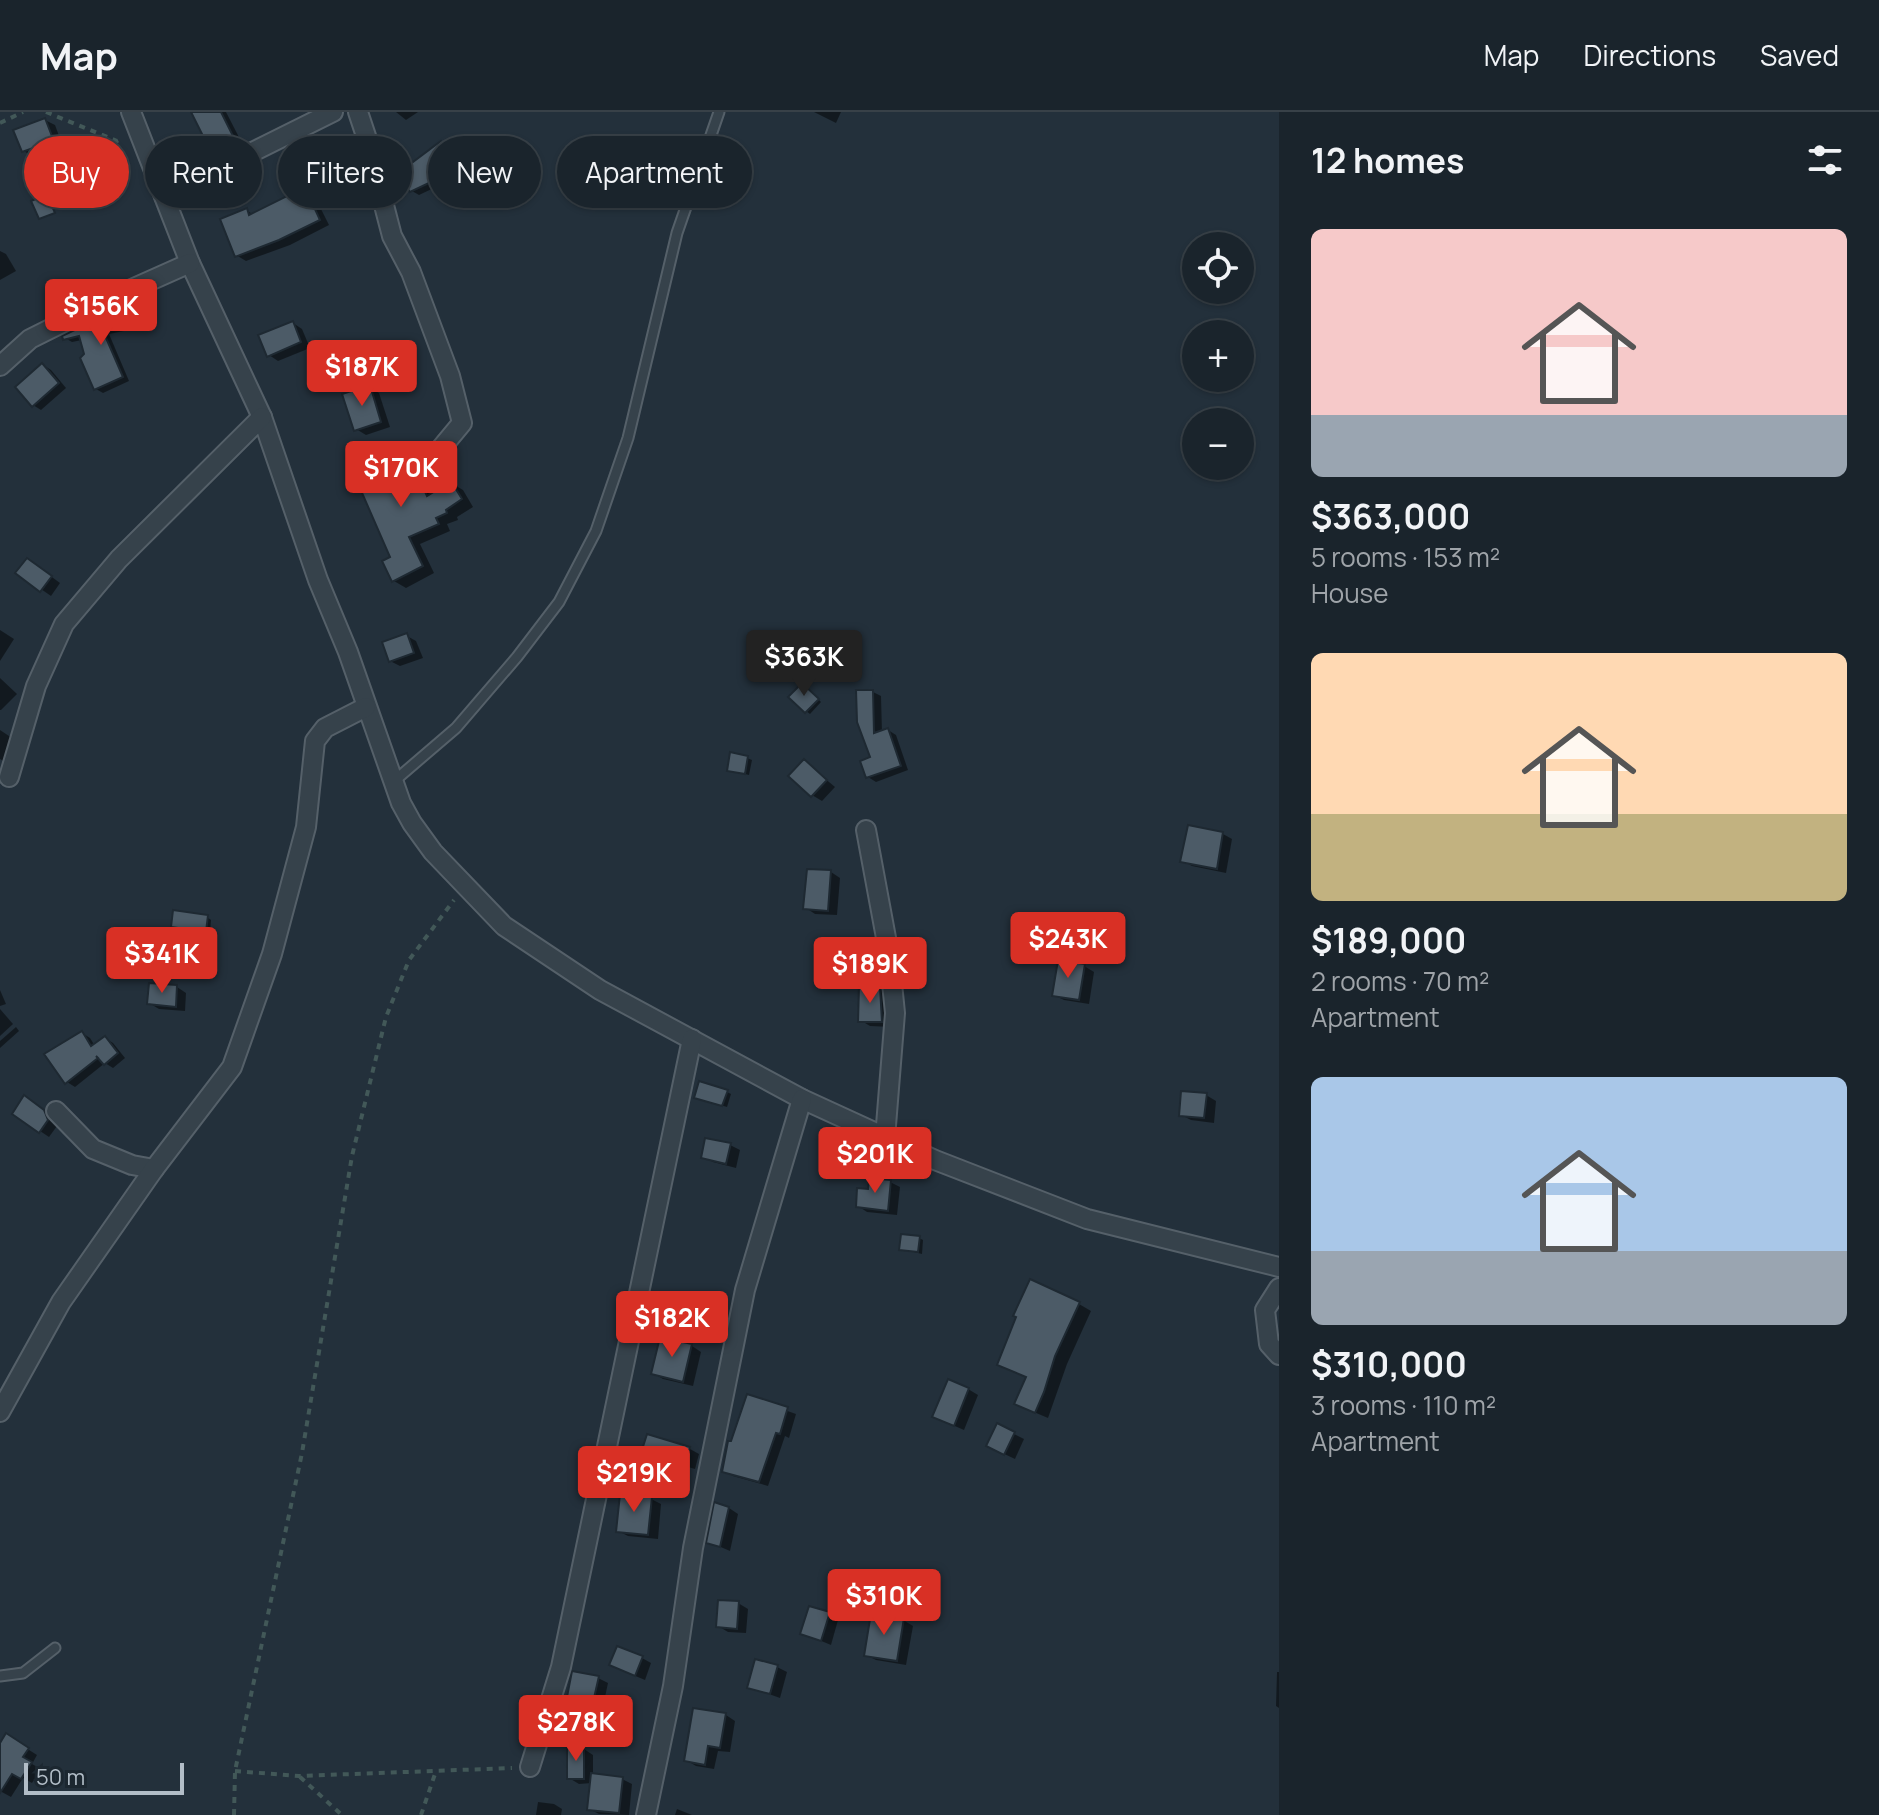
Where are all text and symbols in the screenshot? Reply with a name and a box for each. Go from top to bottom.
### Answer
text: Map [40,29,118,81]
text: Map [1484,36,1539,74]
text: Directions [1583,36,1716,74]
text: Saved [1760,36,1839,74]
chip: Buy [24,136,129,208]
chip: Rent [145,136,262,208]
chip: Filters [278,136,412,208]
chip: New [428,136,541,208]
chip: Apartment [557,136,752,208]
text: 12 homes [1311,137,1464,183]
icon: filters [1803,138,1847,182]
map controls [1182,232,1254,480]
button: locate [1182,232,1254,304]
pin: $156K [45,279,157,347]
icon: home [1507,281,1651,425]
text: $156K [63,287,139,323]
button: + [1182,320,1254,392]
pin: $187K [306,340,418,408]
text: $187K [325,348,399,384]
button: − [1182,408,1254,480]
pin: $170K [345,441,457,509]
text: $170K [363,449,439,485]
text: $363,000 [1311,493,1470,539]
text: 5 rooms · 153 m² [1311,539,1500,575]
text: House [1311,575,1388,611]
pin: $363K [748,630,860,698]
text: $363K [764,638,844,674]
icon: home [1507,705,1651,849]
pin: $243K [1012,912,1124,980]
text: $189,000 [1311,917,1466,963]
text: $243K [1028,920,1108,956]
pin: $341K [106,927,218,995]
text: $341K [124,935,200,971]
pin: $189K [814,937,926,1005]
text: $189K [832,945,908,981]
text: 2 rooms · 70 m² [1311,963,1489,999]
text: Apartment [1311,999,1440,1035]
pin: $201K [819,1127,931,1195]
icon: home [1507,1129,1651,1273]
text: $201K [836,1135,914,1171]
pin: $182K [616,1291,728,1359]
text: $182K [634,1299,710,1335]
text: $310,000 [1311,1341,1467,1387]
text: 3 rooms · 110 m² [1311,1387,1496,1423]
text: Apartment [1311,1423,1440,1459]
pin: $219K [578,1446,690,1514]
text: $219K [596,1454,672,1490]
pin: $310K [828,1569,940,1637]
text: $310K [846,1577,922,1613]
pin: $278K [520,1695,632,1763]
text: $278K [537,1703,615,1739]
scale bar [24,1759,184,1795]
text: 50 m [36,1762,85,1792]

